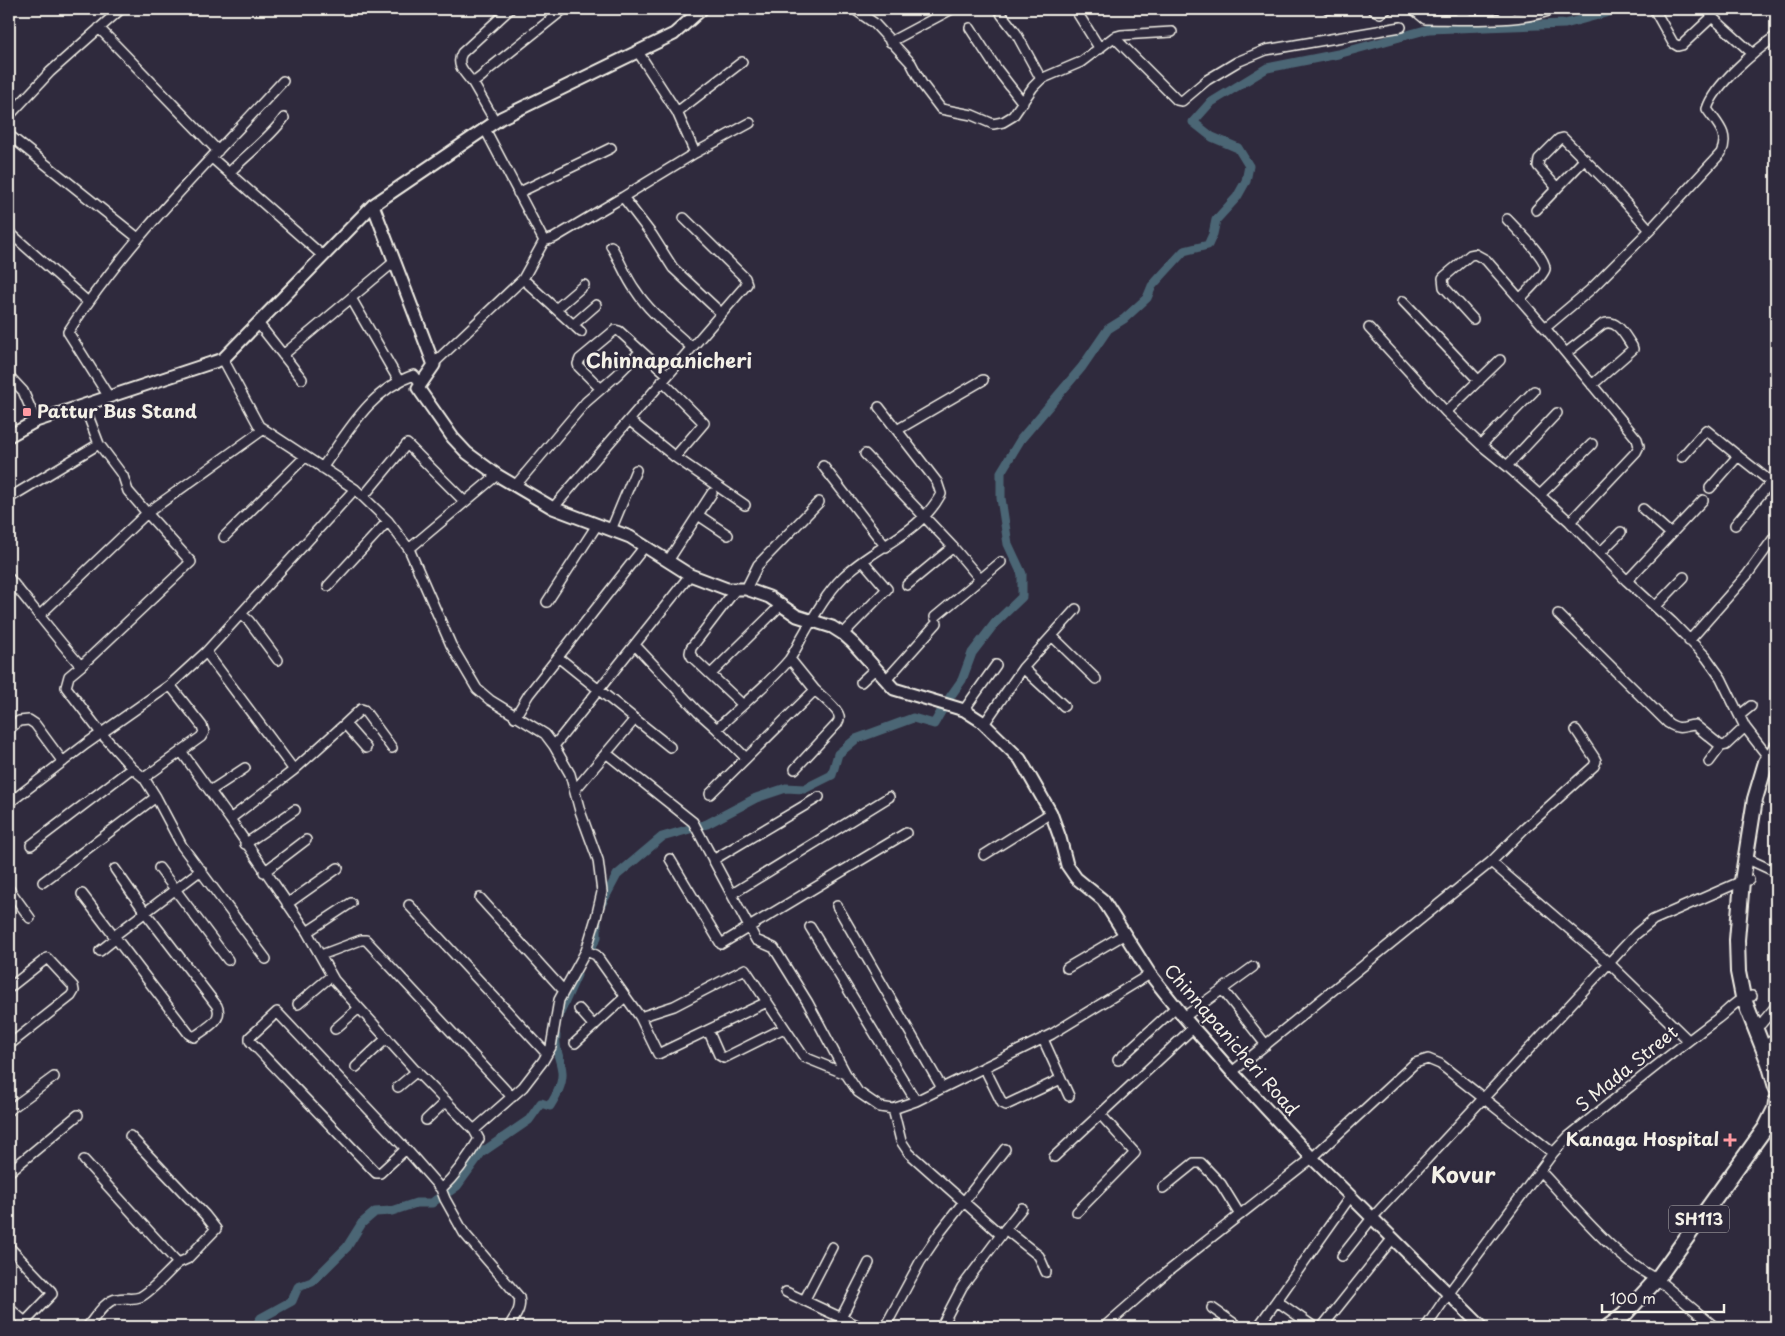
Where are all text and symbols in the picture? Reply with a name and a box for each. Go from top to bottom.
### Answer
district label: Chinnapanicheri [586,345,752,375]
place label: Pattur Bus Stand [37,397,197,424]
marker: Pattur Bus Stand [21,406,33,418]
street label: Chinnapanicheri Road [1158,957,1306,1121]
street label: S Mada Street [1569,1018,1683,1118]
place label: Kanaga Hospital [1565,1125,1719,1152]
marker: Kanaga Hospital [1723,1133,1737,1147]
district label: Kovur [1430,1157,1496,1190]
road number: SH113 [1669,1206,1729,1232]
scale bar [1602,1281,1725,1313]
text: 100 m [1610,1286,1656,1309]

